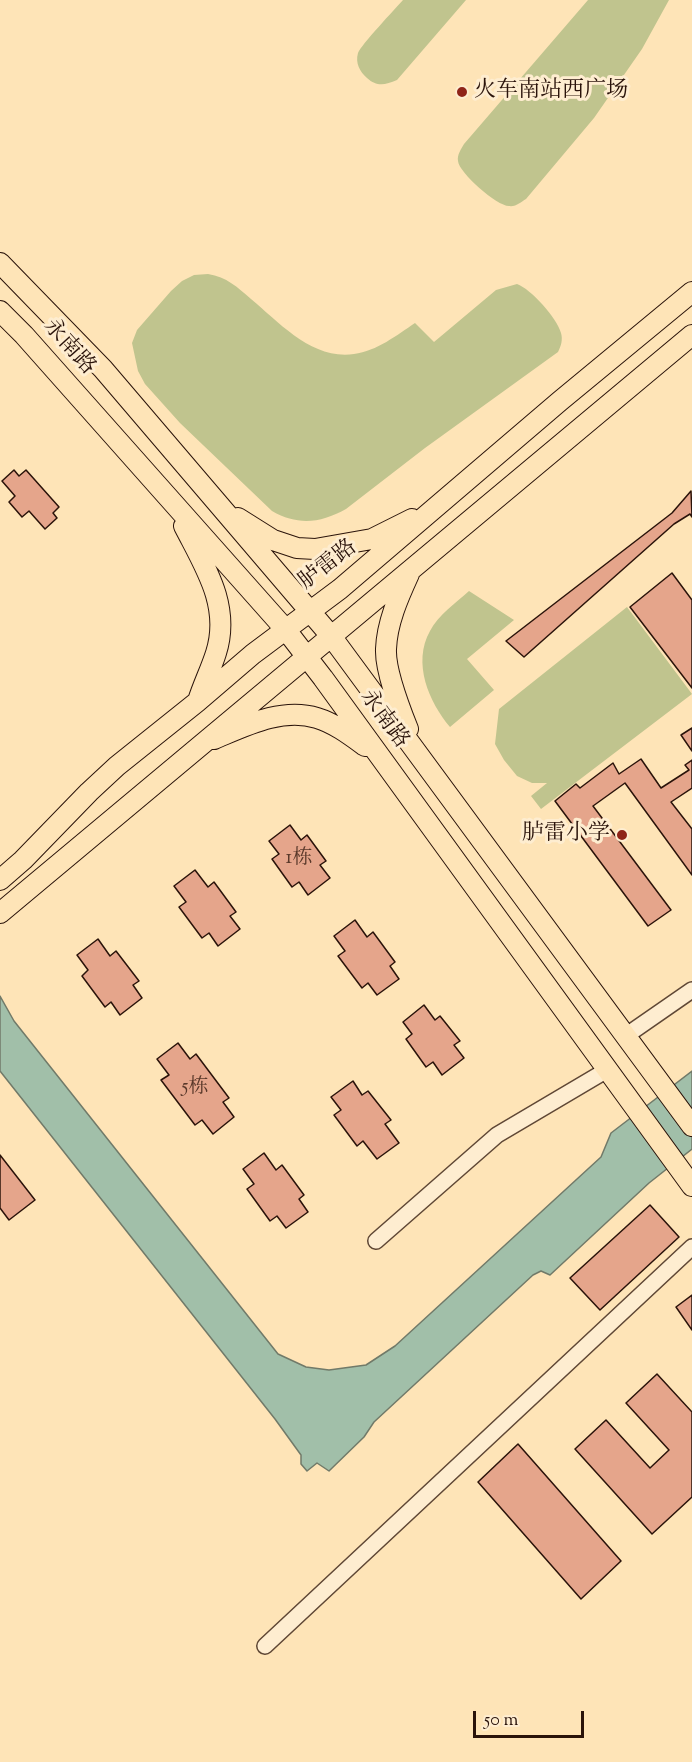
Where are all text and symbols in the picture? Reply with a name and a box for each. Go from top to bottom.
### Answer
place label: 火车南站西广场 [474,79,628,105]
marker: 火车南站西广场 [455,85,469,99]
street label: 永南路 [36,315,100,381]
street label: 胪雷路 [295,535,363,597]
street label: 永南路 [353,686,413,754]
place label: 胪雷小学 [522,822,610,848]
marker: 胪雷小学 [615,828,629,842]
house number: 1栋 [286,848,312,872]
house number: 5栋 [182,1077,208,1101]
scale bar [476,1699,587,1737]
text: 50 m [484,1708,518,1734]

